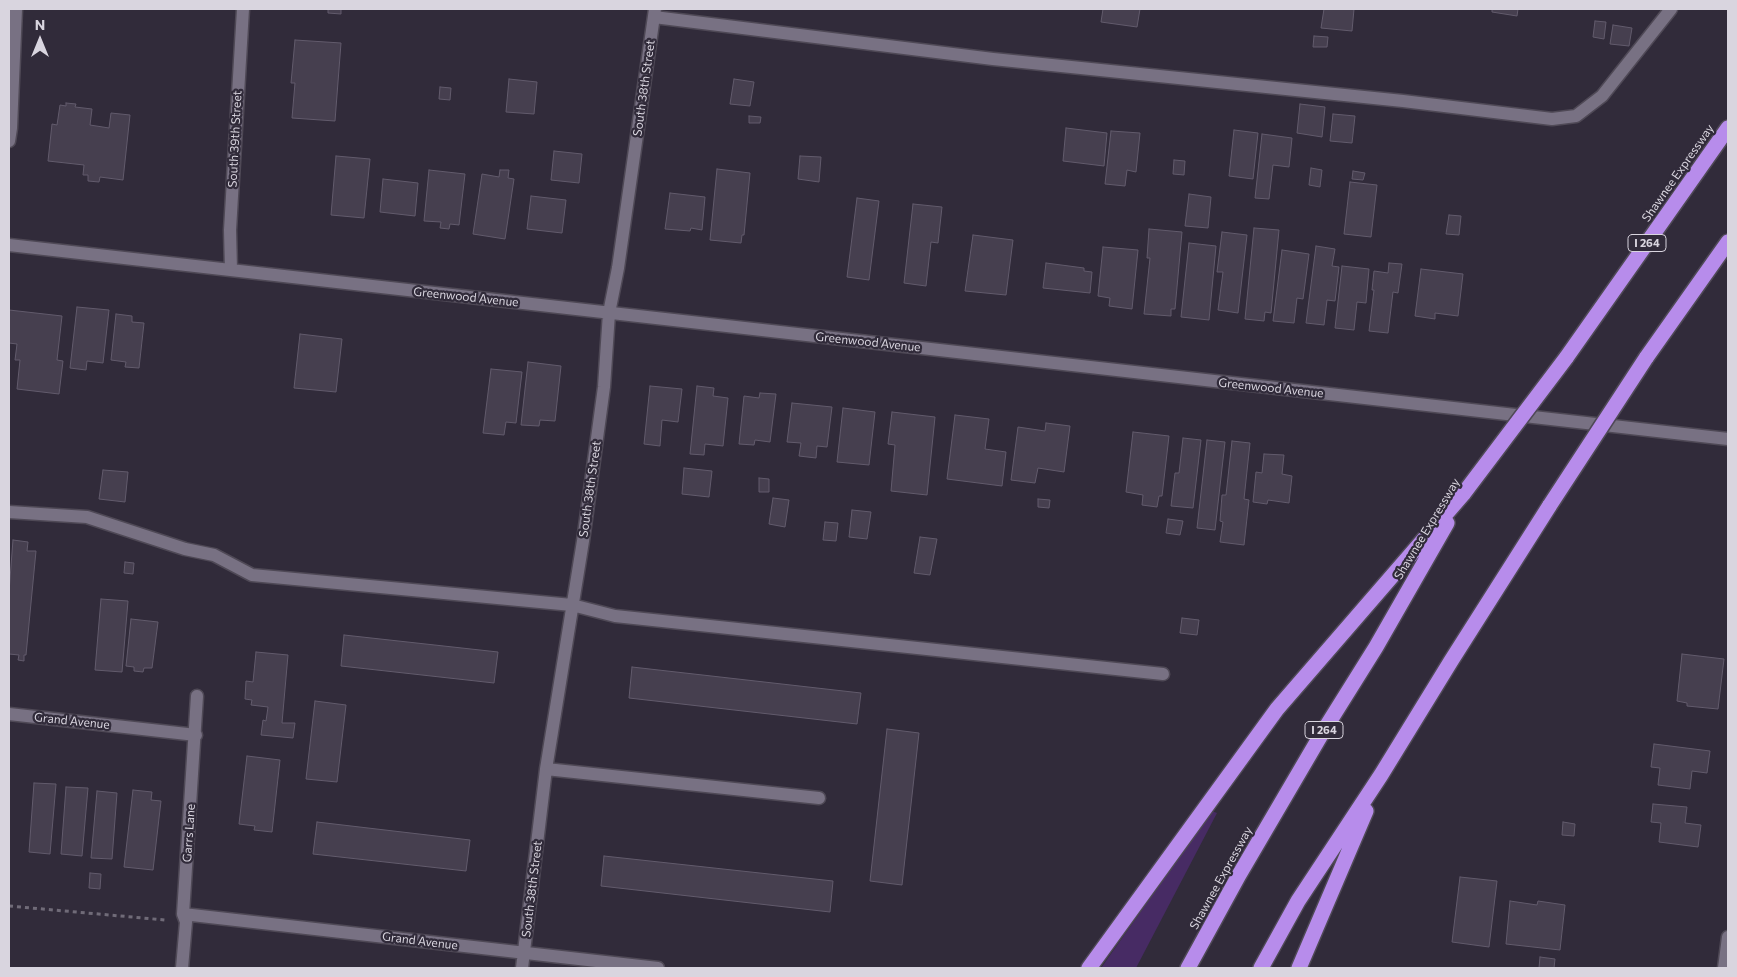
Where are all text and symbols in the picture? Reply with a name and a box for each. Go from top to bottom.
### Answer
north arrow [15,15,65,65]
text: N [35,16,45,33]
street label: South 38th Street [630,39,658,137]
street label: South 39th Street [225,90,245,188]
street label: Shawnee Expressway [1639,122,1717,224]
road number: I 264 [1628,234,1666,252]
street label: Greenwood Avenue [413,284,519,310]
street label: Greenwood Avenue [815,329,921,355]
street label: Greenwood Avenue [1218,375,1324,401]
street label: South 38th Street [576,440,604,538]
street label: Shawnee Expressway [1391,476,1463,582]
street label: Grand Avenue [34,710,110,732]
road number: I 264 [1305,722,1343,738]
street label: Garrs Lane [180,803,198,863]
street label: Shawnee Expressway [1187,824,1255,932]
street label: South 38th Street [519,840,545,938]
street label: Grand Avenue [381,929,459,953]

